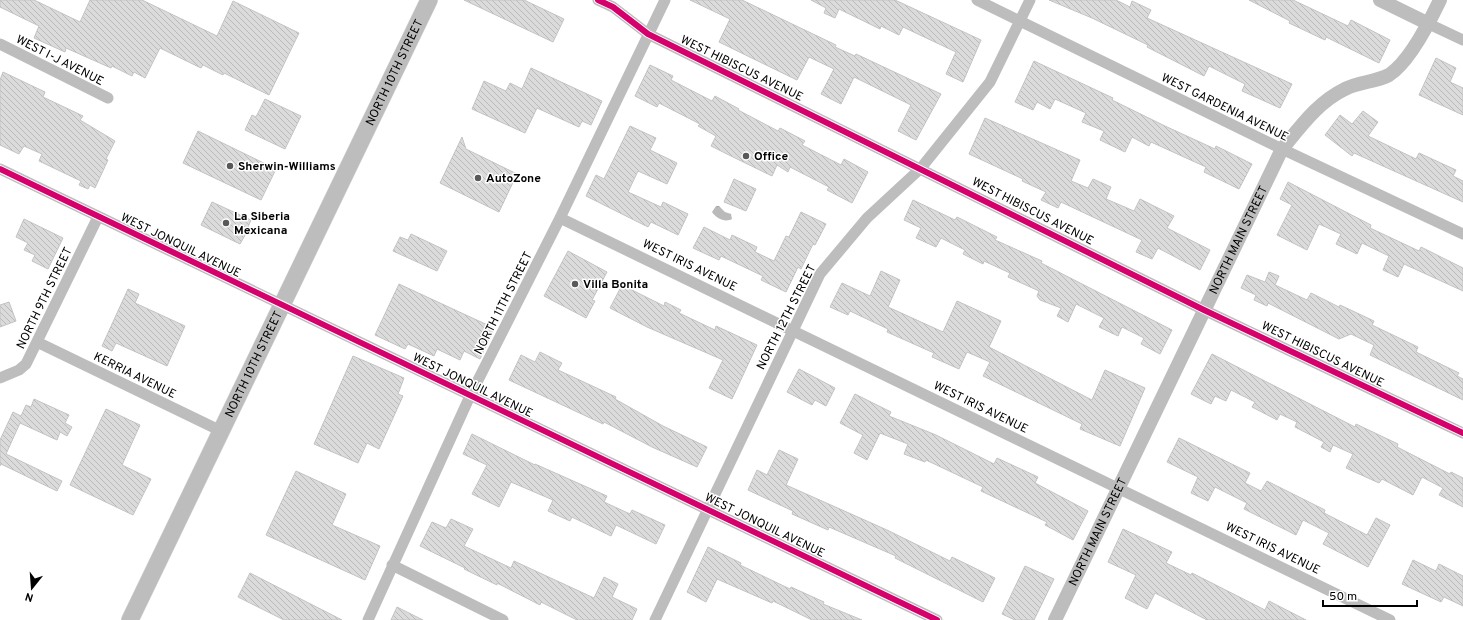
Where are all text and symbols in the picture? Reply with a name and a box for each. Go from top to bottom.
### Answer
street label: NORTH 10TH STREET [363,17,427,129]
street label: WEST I-J AVENUE [13,32,106,90]
street label: WEST HIBISCUS AVENUE [678,32,806,106]
street label: WEST GARDENIA AVENUE [1158,70,1291,146]
place label: Office [754,149,788,165]
marker: Office [741,151,751,161]
place label: Sherwin-Williams [238,159,336,175]
marker: Sherwin-Williams [225,161,235,171]
place label: AutoZone [486,171,541,187]
marker: AutoZone [473,173,483,183]
street label: WEST HIBISCUS AVENUE [969,174,1096,250]
street label: NORTH MAIN STREET [1206,183,1272,297]
place label: La Siberia Mexicana [234,209,290,239]
street label: WEST JONQUIL AVENUE [118,210,243,282]
marker: La Siberia Mexicana [221,218,231,228]
street label: WEST IRIS AVENUE [640,236,739,296]
street label: NORTH 9TH STREET [13,245,76,352]
street label: NORTH 11TH STREET [471,249,537,358]
street label: NORTH 12TH STREET [753,262,820,373]
place label: Villa Bonita [583,277,648,293]
marker: Villa Bonita [570,279,580,289]
street label: NORTH 10TH STREET [222,309,287,421]
street label: WEST HIBISCUS AVENUE [1259,318,1387,392]
street label: KERRIA AVENUE [91,349,178,403]
street label: WEST JONQUIL AVENUE [410,350,535,422]
street label: WEST IRIS AVENUE [931,378,1030,438]
street label: NORTH MAIN STREET [1066,475,1131,589]
street label: WEST JONQUIL AVENUE [702,490,827,562]
street label: WEST IRIS AVENUE [1223,519,1322,579]
north arrow [12,568,52,608]
scale bar [1323,582,1417,608]
text: N [24,589,35,604]
text: 50 m [1329,589,1357,605]

